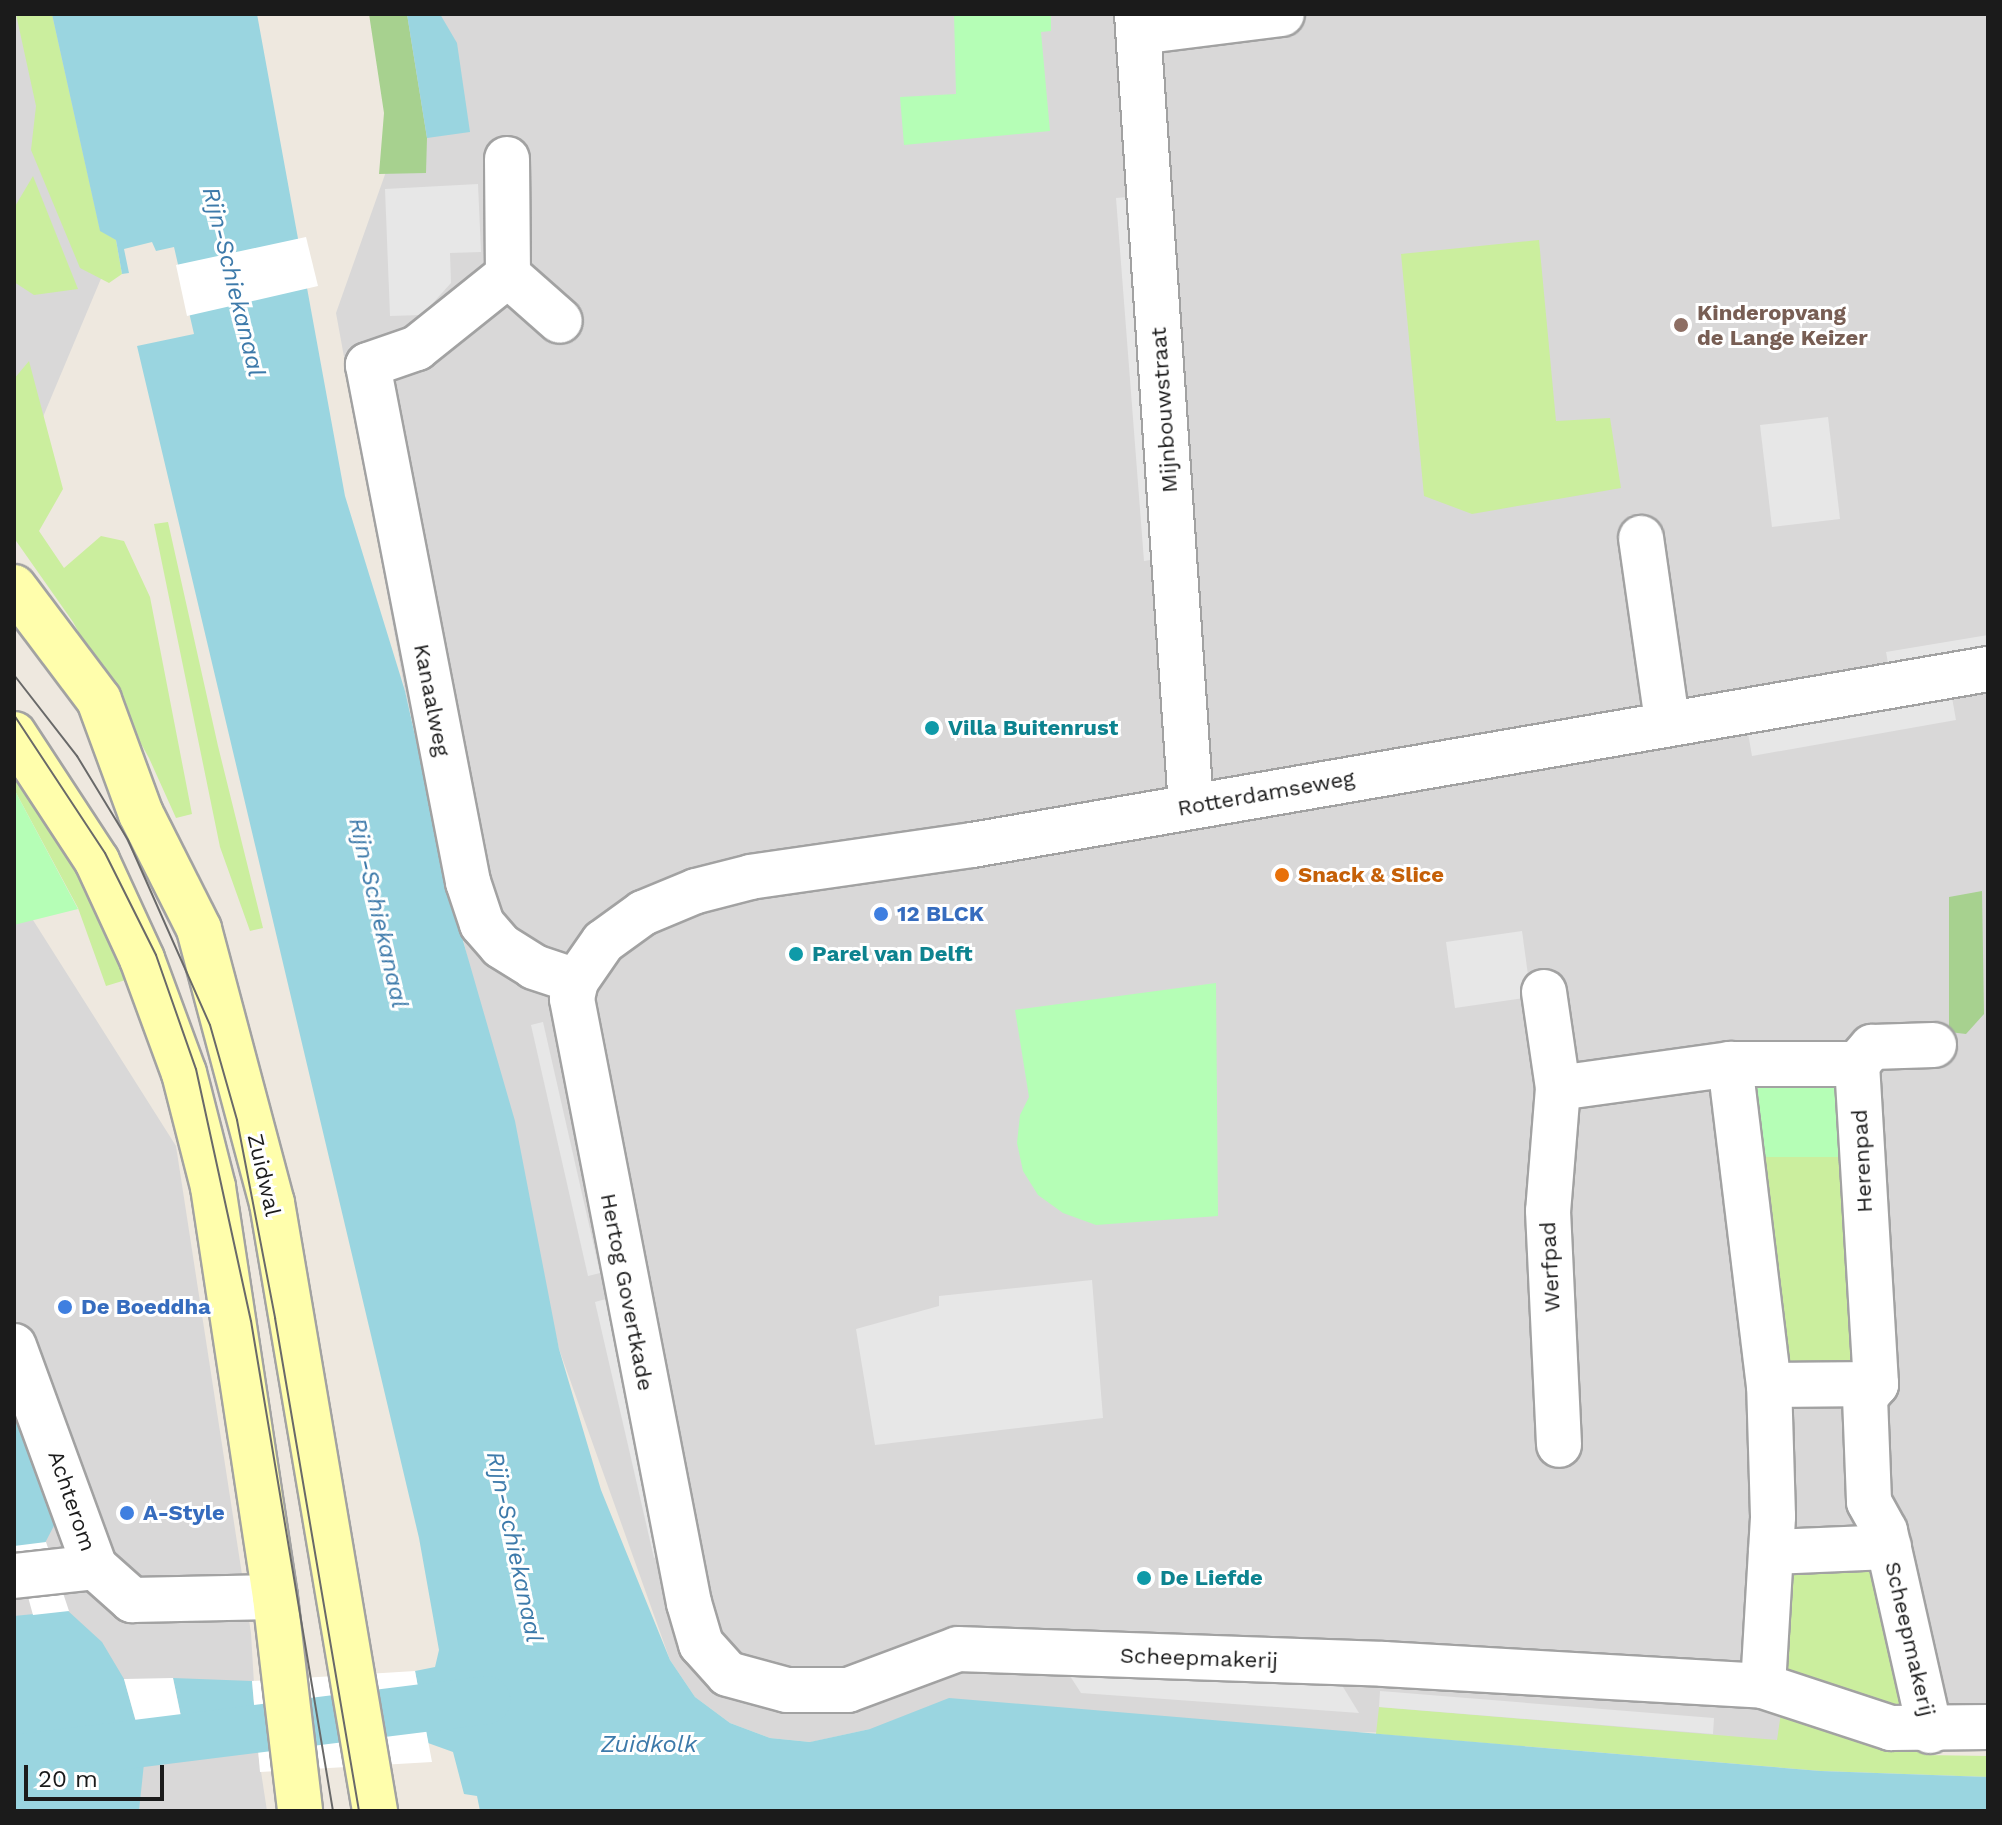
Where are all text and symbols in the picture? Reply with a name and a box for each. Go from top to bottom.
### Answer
water label: Rijn-Schiekanaal [195,184,271,380]
place label: Kinderopvang de Lange Keizer [1697,299,1868,350]
marker: Kinderopvang de Lange Keizer [1672,316,1690,334]
street label: Mijnbouwstraat [1145,326,1183,494]
street label: Kanaalweg [408,642,456,758]
place label: Villa Buitenrust [948,715,1118,741]
marker: Villa Buitenrust [923,719,941,737]
street label: Rotterdamseweg [1175,764,1357,822]
water label: Rijn-Schiekanaal [342,815,414,1011]
place label: Snack & Slice [1298,862,1444,888]
marker: Snack & Slice [1273,866,1291,884]
place label: 12 BLCK [897,901,984,927]
marker: 12 BLCK [872,905,890,923]
place label: Parel van Delft [812,941,973,967]
marker: Parel van Delft [787,945,805,963]
street label: Herenpad [1846,1109,1878,1213]
street label: Zuidwal [242,1131,286,1219]
street label: Hertog Govertkade [595,1191,659,1393]
street label: Werfpad [1534,1221,1566,1313]
place label: De Boeddha [81,1294,211,1320]
marker: De Boeddha [56,1298,74,1316]
street label: Achterom [42,1447,102,1555]
water label: Rijn-Schiekanaal [480,1449,548,1645]
place label: A-Style [143,1500,225,1526]
marker: A-Style [118,1504,136,1522]
street label: Scheepmakerij [1879,1559,1941,1719]
place label: De Liefde [1160,1565,1263,1591]
marker: De Liefde [1135,1569,1153,1587]
street label: Scheepmakerij [1120,1642,1278,1674]
water label: Zuidkolk [601,1731,697,1759]
scale bar [28,1749,168,1799]
text: 20 m [38,1765,98,1793]

